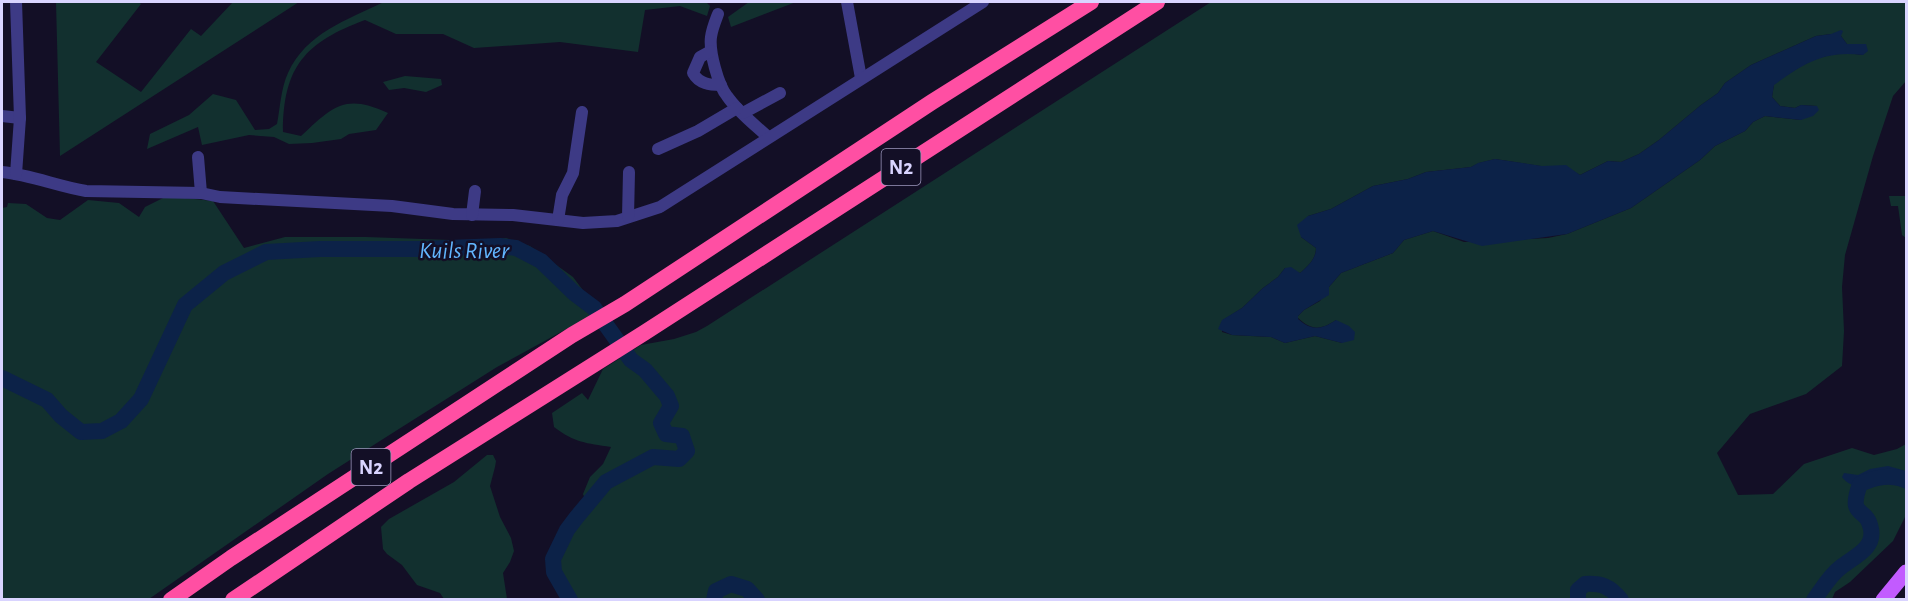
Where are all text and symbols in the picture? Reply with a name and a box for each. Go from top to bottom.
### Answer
road number: N2 [882,149,920,185]
water label: Kuils River [419,239,510,263]
road number: N2 [352,449,391,485]

